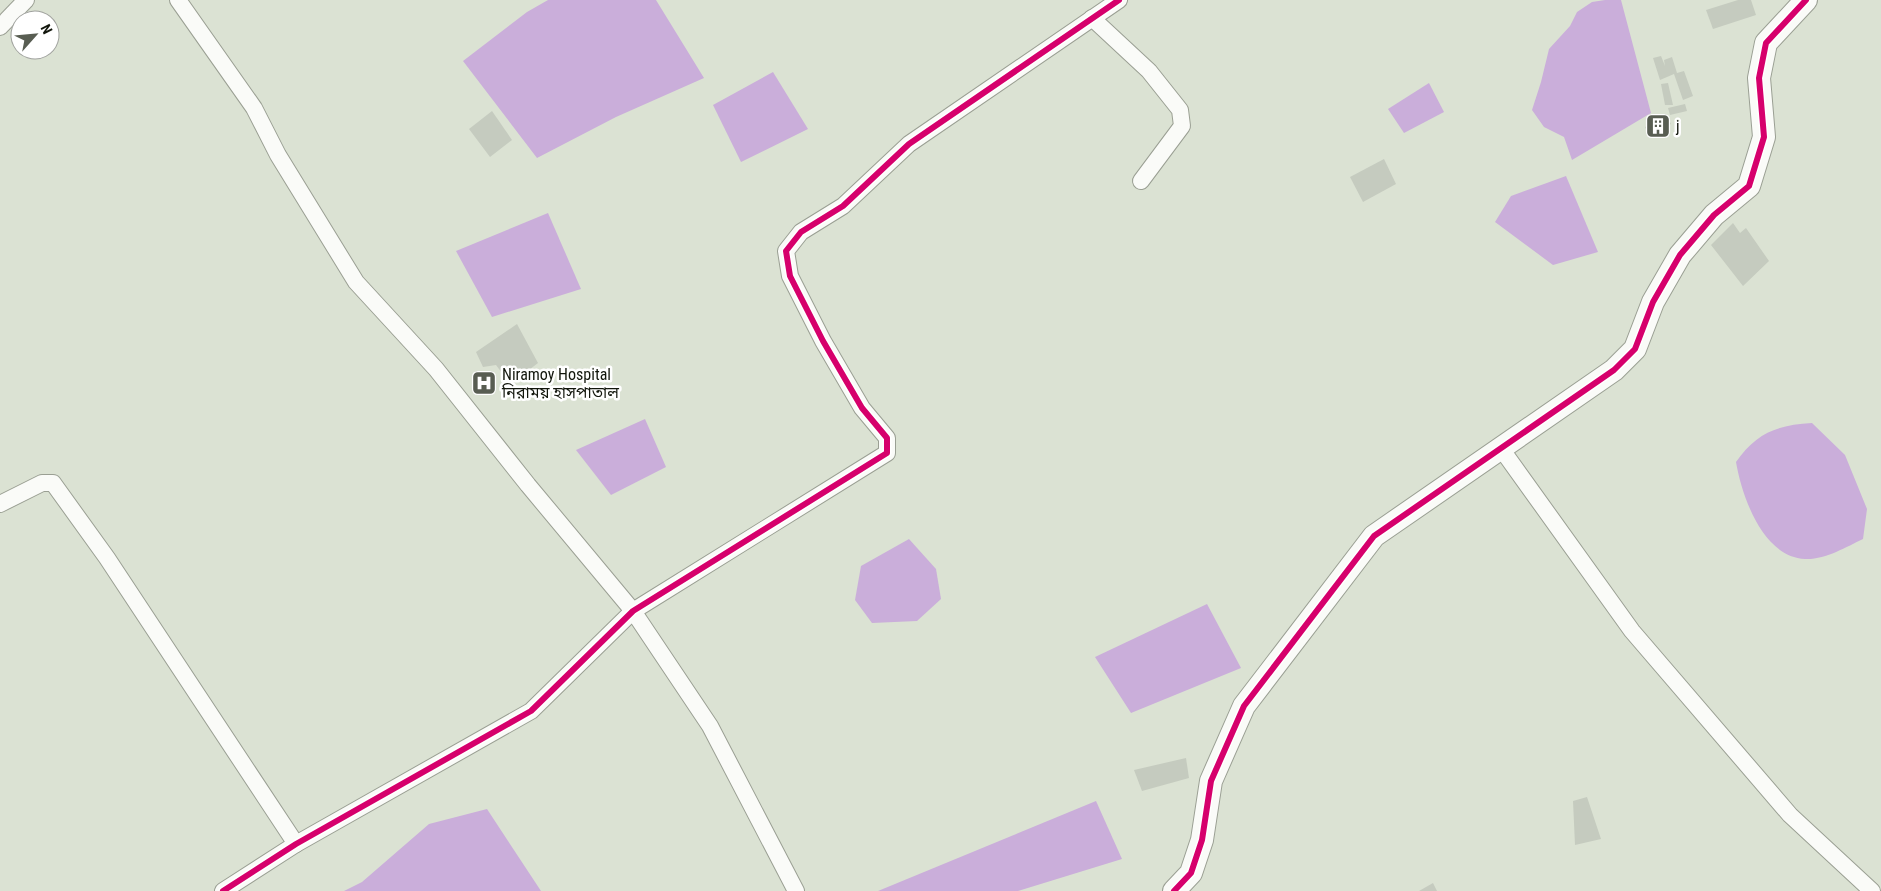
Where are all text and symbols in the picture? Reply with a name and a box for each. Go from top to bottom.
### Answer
north arrow [10,10,60,60]
text: N [38,22,56,37]
building icon: j [1645,113,1671,139]
place label: j [1675,117,1680,136]
place label: Niramoy Hospital নিরাময় হাসপাতাল [501,365,619,402]
hospital icon: Niramoy Hospital নিরাময় হাসপাতাল [471,370,497,396]

